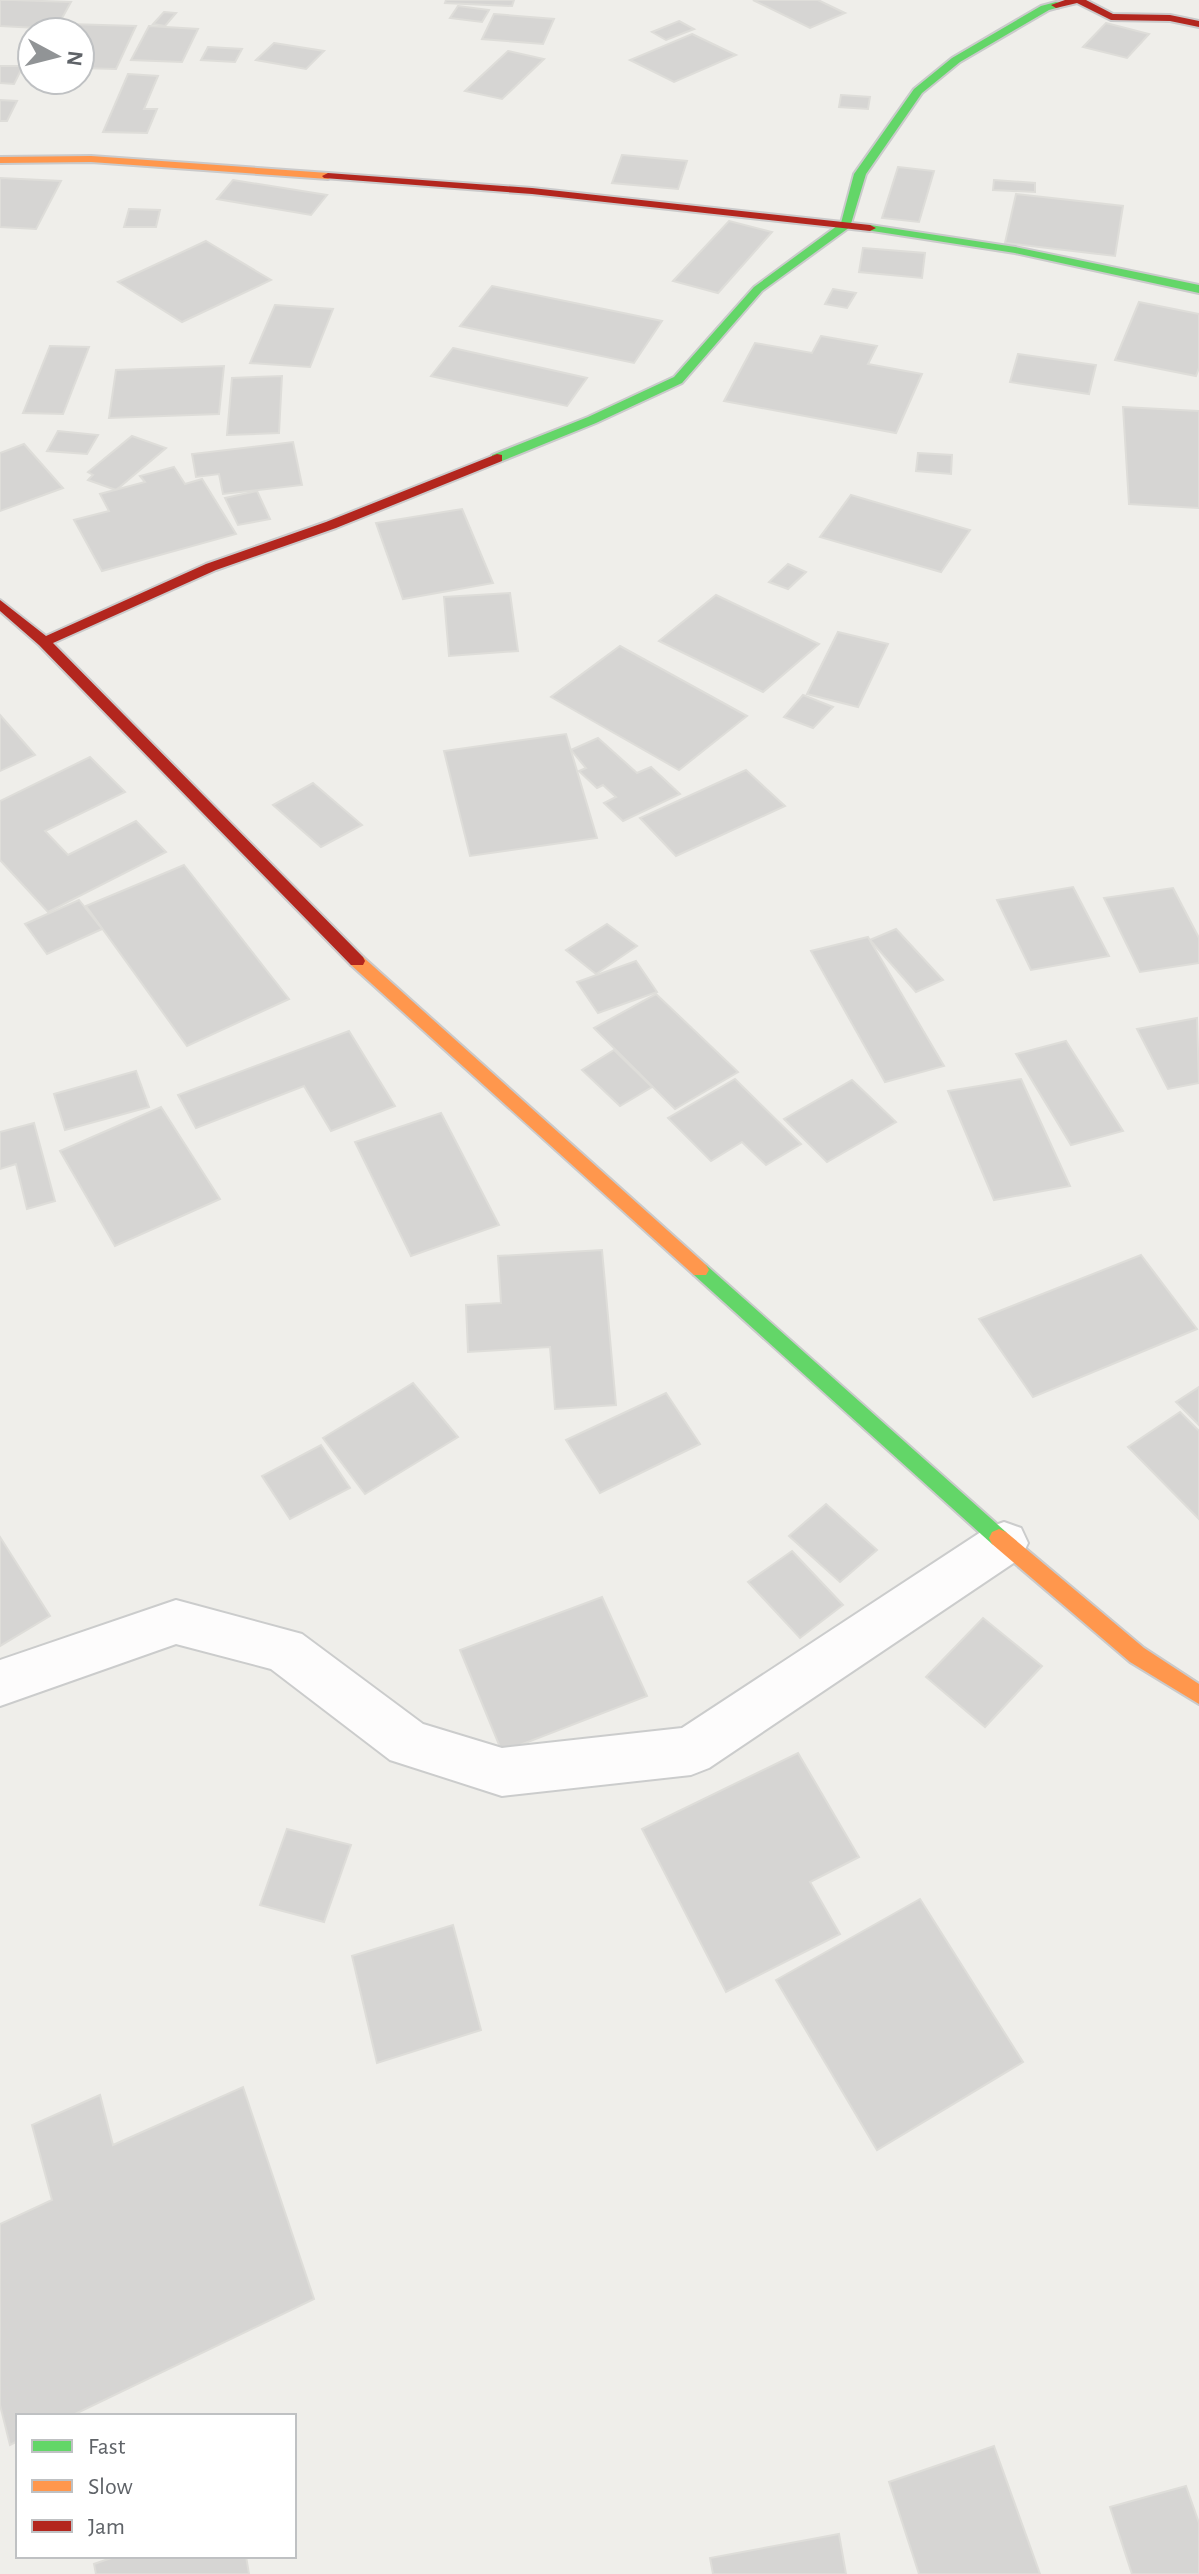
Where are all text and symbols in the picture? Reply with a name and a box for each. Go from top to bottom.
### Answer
north arrow [16,16,96,96]
text: N [63,49,87,67]
legend [16,2414,296,2558]
text: Fast [88,2435,126,2459]
text: Slow [88,2475,133,2499]
text: Jam [88,2515,125,2539]

